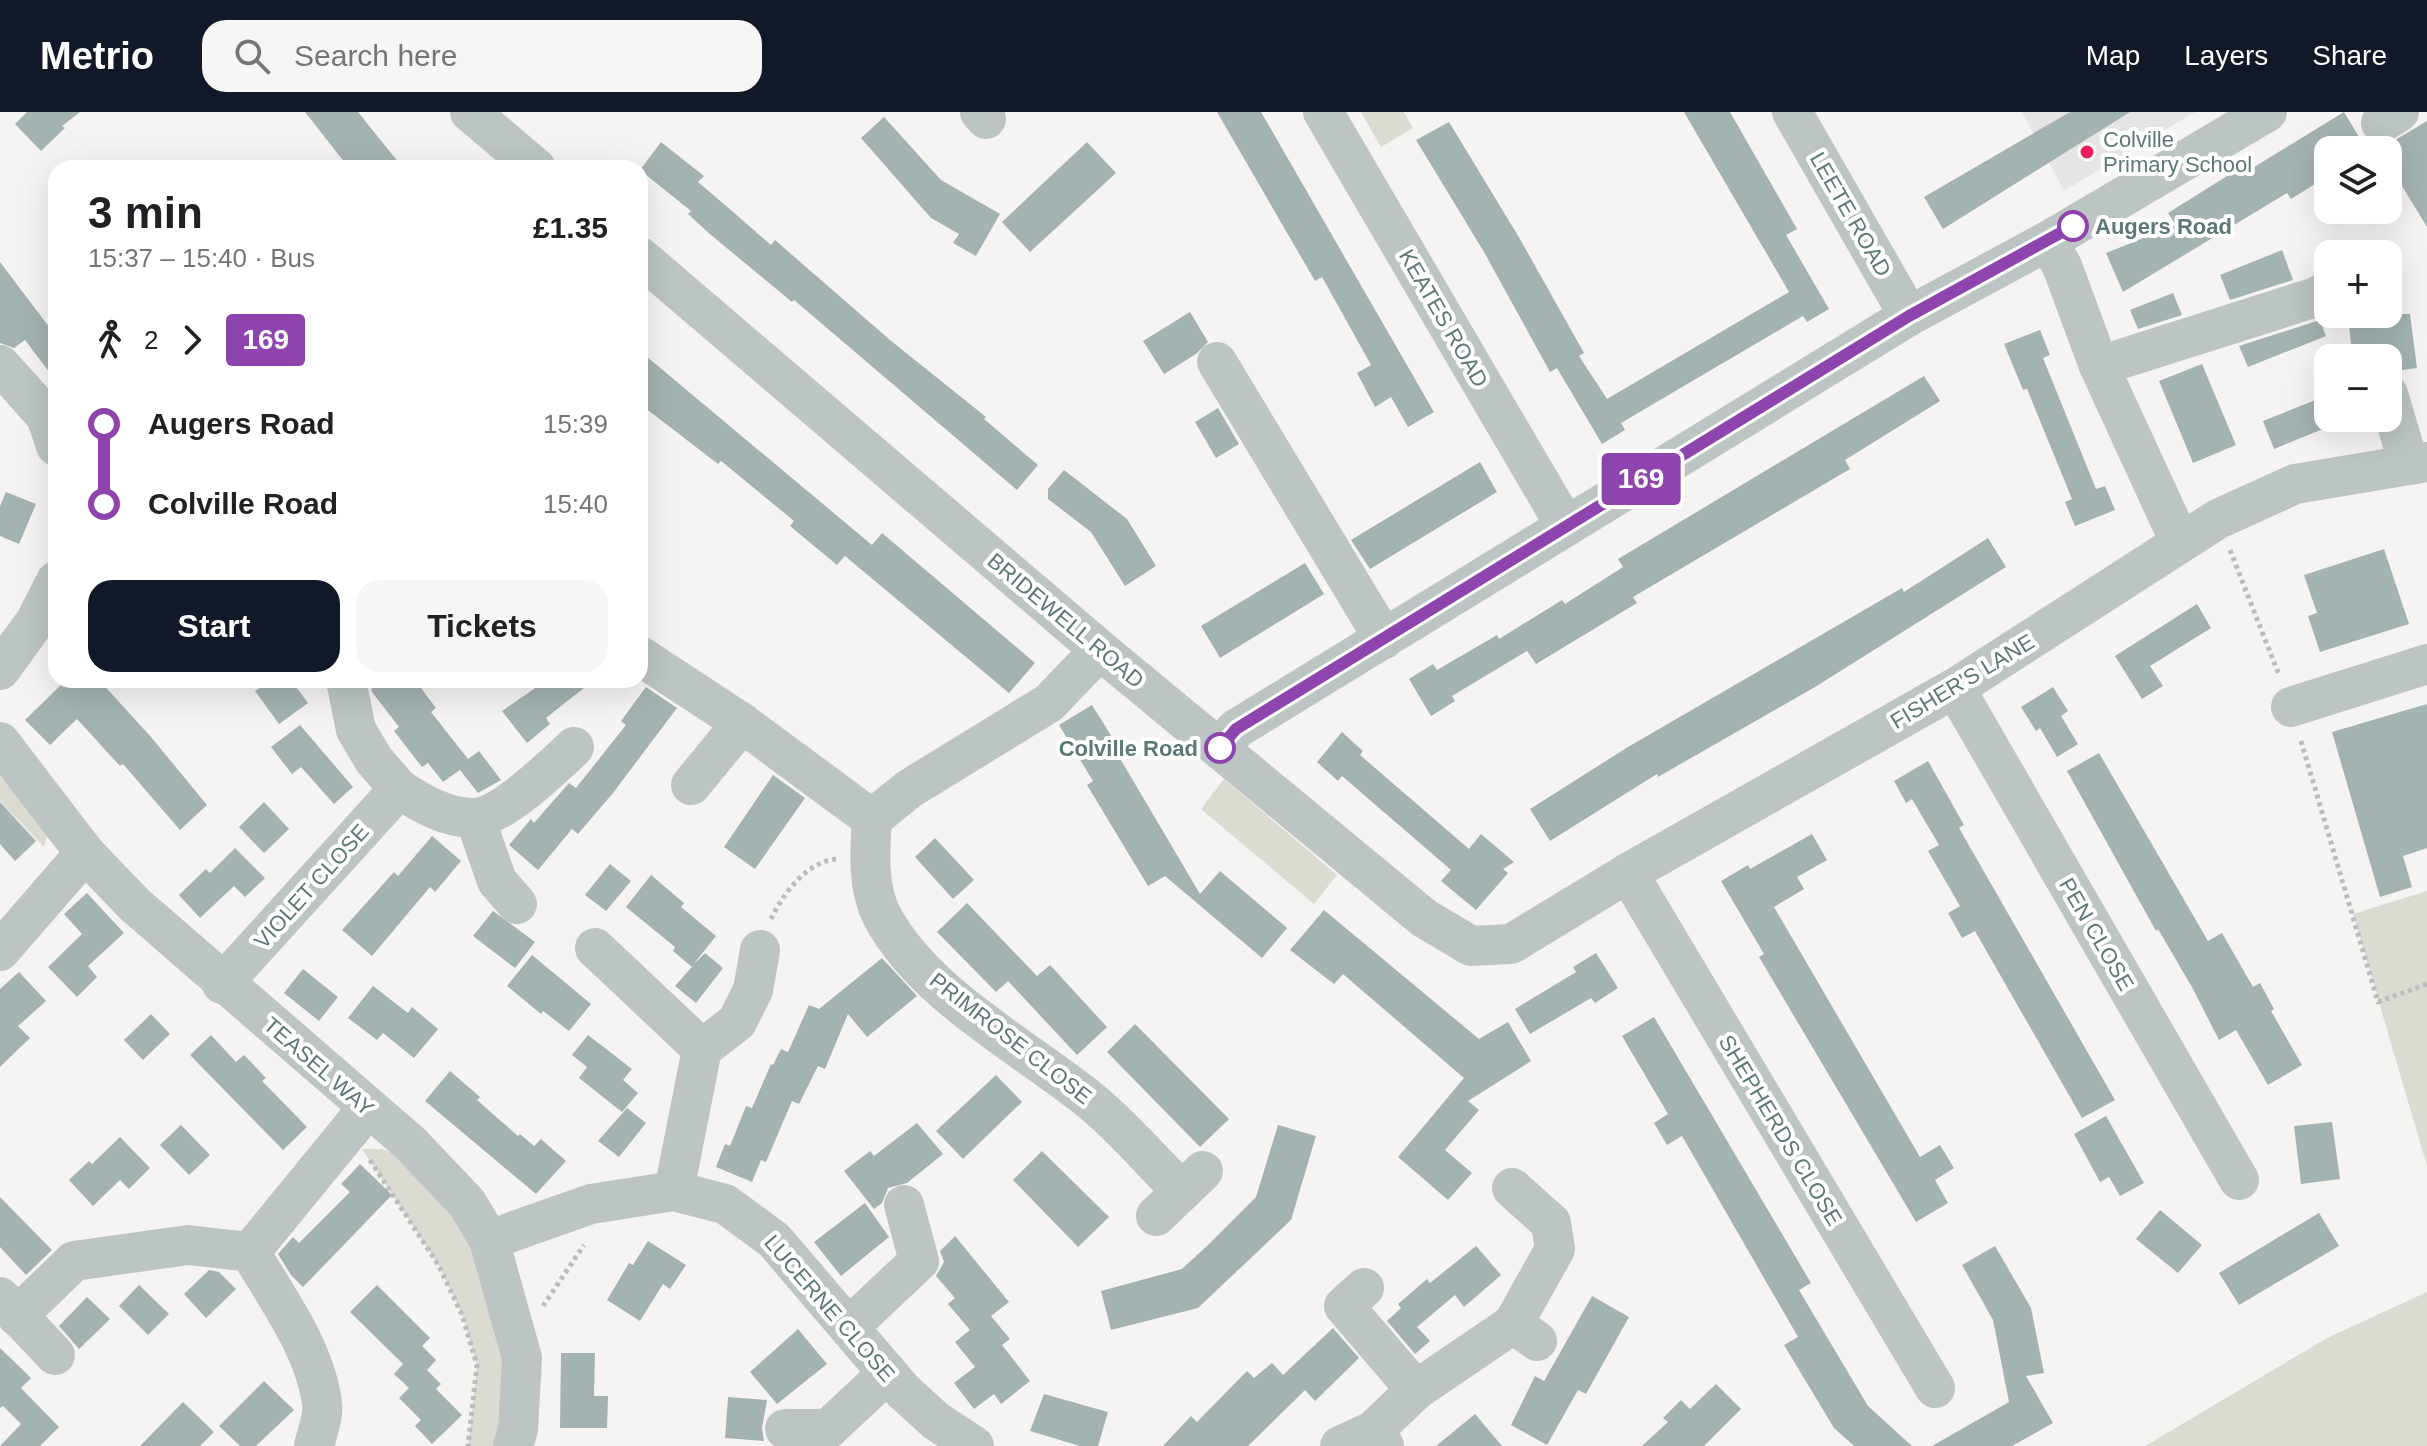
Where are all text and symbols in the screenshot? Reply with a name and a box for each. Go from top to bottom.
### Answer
search box [202,20,762,92]
icon: search [230,34,274,78]
text: Metrio [40,35,154,77]
text: Search here [294,39,457,72]
text: Map [2086,40,2140,71]
text: Layers [2184,40,2268,71]
text: Share [2312,40,2387,71]
place label: Colville Primary School [2103,127,2252,177]
map controls [2314,136,2402,432]
button: layers [2314,136,2402,224]
marker: Colville Primary School [2078,143,2096,161]
street label: LEETE ROAD [1805,148,1896,281]
text: 3 min [88,188,203,237]
text: £1.35 [533,211,608,244]
marker: Augers Road [2058,211,2088,241]
place label: Augers Road [2095,214,2232,239]
button: + [2314,240,2402,328]
text: 15:37 – 15:40 · Bus [88,243,315,273]
street label: KEATES ROAD [1394,245,1493,392]
icon: walk [88,318,132,362]
icon: forward [170,318,214,362]
text: 169 [242,324,289,355]
text: 2 [144,325,158,355]
button: − [2314,344,2402,432]
text: Augers Road [148,407,335,440]
text: 15:39 [543,409,608,439]
line badge: 169 [1595,453,1687,505]
text: 169 [1618,463,1664,494]
text: Colville Road [148,487,338,520]
text: 15:40 [543,489,608,519]
street label: BRIDEWELL ROAD [983,548,1149,693]
button: Start [88,580,340,672]
button: Tickets [356,580,608,672]
street label: FISHER'S LANE [1886,629,2039,734]
marker: Colville Road [1205,733,1235,763]
place label: Colville Road [1059,736,1198,761]
street label: VIOLET CLOSE [249,819,374,954]
street label: PEN CLOSE [2054,873,2139,995]
street label: PRIMROSE CLOSE [925,968,1096,1109]
street label: TEASEL WAY [259,1012,379,1121]
street label: SHEPHERDS CLOSE [1714,1031,1847,1230]
street label: LUCERNE CLOSE [759,1230,900,1387]

